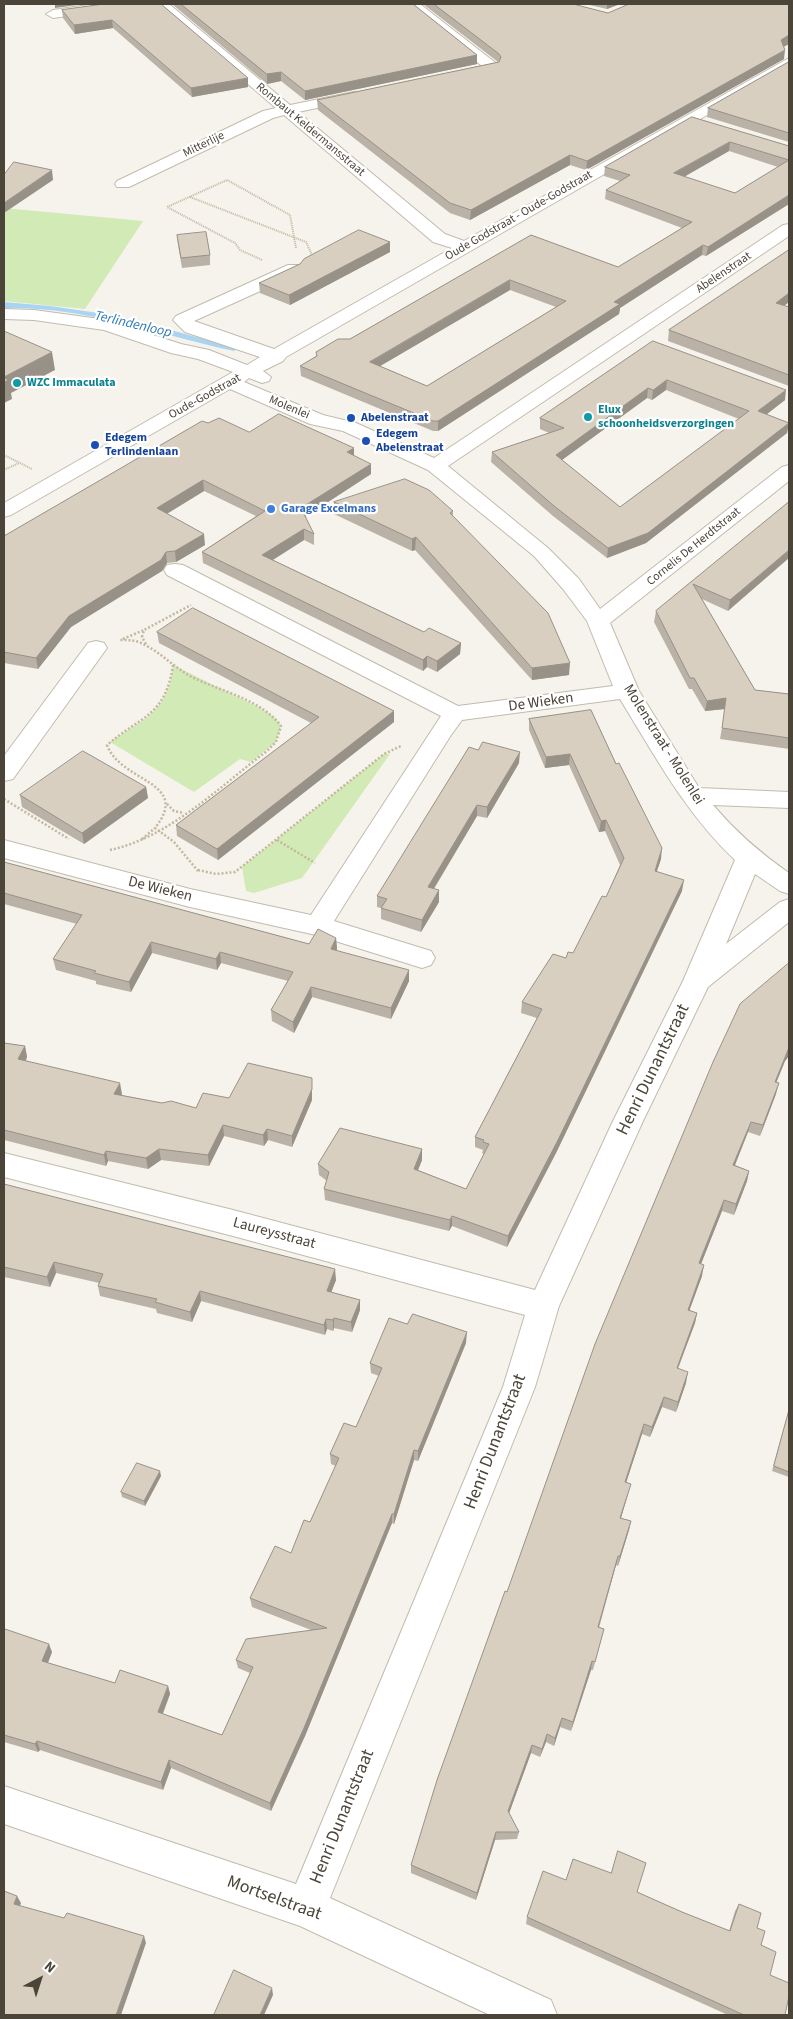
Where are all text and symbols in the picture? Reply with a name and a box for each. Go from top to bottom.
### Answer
street label: Rombaut Keldermansstraat [253,80,367,180]
street label: Mitterlije [181,129,227,161]
street label: Oude Godstraat - Oude-Godstraat [443,168,595,264]
street label: Abelenstraat [694,249,754,297]
water label: Terlindenloop [93,308,173,342]
street label: Oude-Godstraat [166,371,244,423]
place label: WZC Immaculata [27,376,116,390]
marker: WZC Immaculata [11,377,23,389]
street label: Molenlei [267,393,311,423]
place label: Elux schoonheidsverzorgingen [598,403,734,431]
place label: Abelenstraat [361,411,429,425]
marker: Elux schoonheidsverzorgingen [582,411,594,423]
marker: Abelenstraat [345,412,357,424]
place label: Edegem Abelenstraat [376,427,444,455]
place label: Edegem Terlindenlaan [105,431,178,459]
marker: Edegem Abelenstraat [360,435,372,447]
marker: Edegem Terlindenlaan [89,439,101,451]
place label: Garage Excelmans [281,502,376,516]
marker: Garage Excelmans [265,503,277,515]
street label: Cornelis De Herdtstraat [644,505,744,589]
street label: Molenstraat - Molenlei [619,681,707,809]
street label: De Wieken [507,690,575,716]
street label: De Wieken [126,873,194,907]
street label: Henri Dunantstraat [613,1001,695,1139]
street label: Laureysstraat [231,1214,317,1254]
street label: Henri Dunantstraat [460,1371,532,1513]
street label: Henri Dunantstraat [306,1746,380,1888]
street label: Mortselstraat [224,1872,324,1926]
north arrow [15,1954,65,2004]
text: N [40,1957,60,1978]

